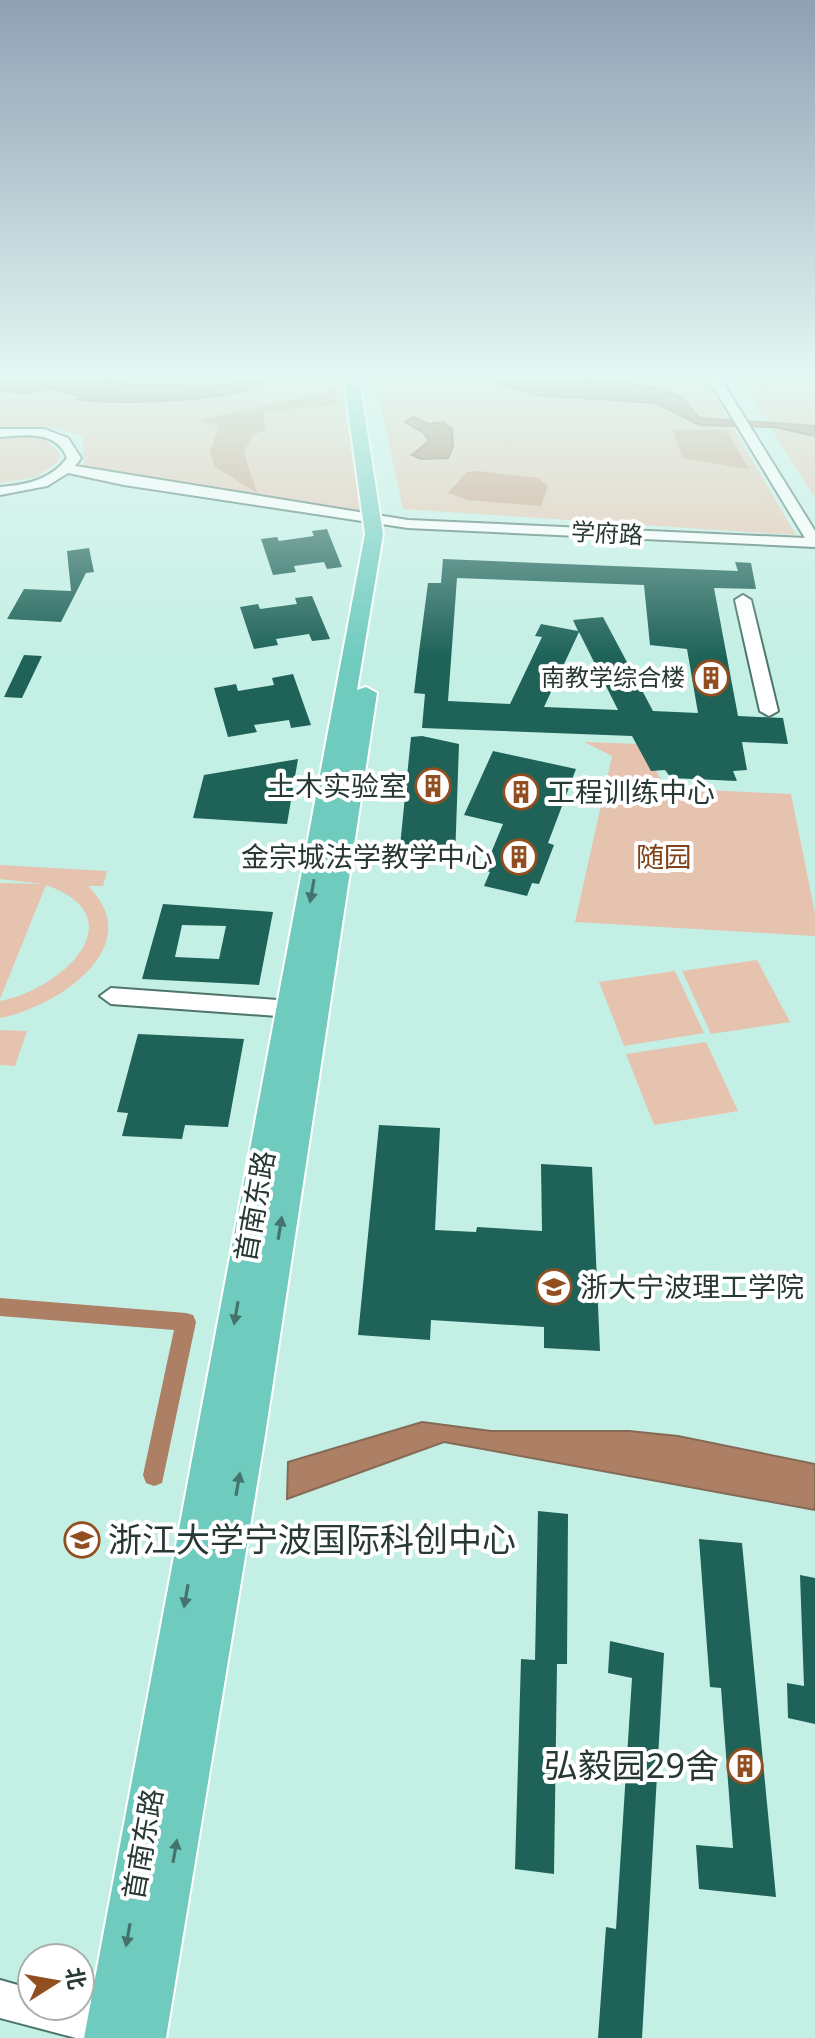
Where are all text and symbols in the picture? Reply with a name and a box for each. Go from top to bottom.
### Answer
street label: 学府路 [570,514,644,551]
building icon: 南教学综合楼 [692,659,730,697]
place label: 南教学综合楼 [541,660,685,693]
place label: 土木实验室 [267,766,407,804]
building icon: 土木实验室 [414,767,452,805]
place label: 工程训练中心 [547,772,715,810]
building icon: 工程训练中心 [502,773,540,811]
place label: 金宗城法学教学中心 [241,837,493,875]
park label: 随园 [636,837,692,875]
building icon: 金宗城法学教学中心 [500,838,538,876]
one-way arrow [305,879,317,904]
street label: 首南东路 [226,1147,282,1264]
one-way arrow [274,1215,287,1240]
place label: 浙大宁波理工学院 [580,1267,804,1305]
school or university icon: 浙大宁波理工学院 [535,1268,573,1306]
one-way arrow [229,1300,241,1325]
one-way arrow [233,1472,245,1497]
place label: 浙江大学宁波国际科创中心 [108,1516,516,1562]
school or university icon: 浙江大学宁波国际科创中心 [63,1521,101,1559]
one-way arrow [179,1584,192,1609]
place label: 弘毅园29舍 [544,1742,719,1788]
building icon: 弘毅园29舍 [726,1747,764,1785]
street label: 首南东路 [114,1785,170,1902]
one-way arrow [169,1838,181,1863]
one-way arrow [121,1923,133,1948]
north arrow [16,1942,96,2022]
text: 北 [60,1964,93,1992]

